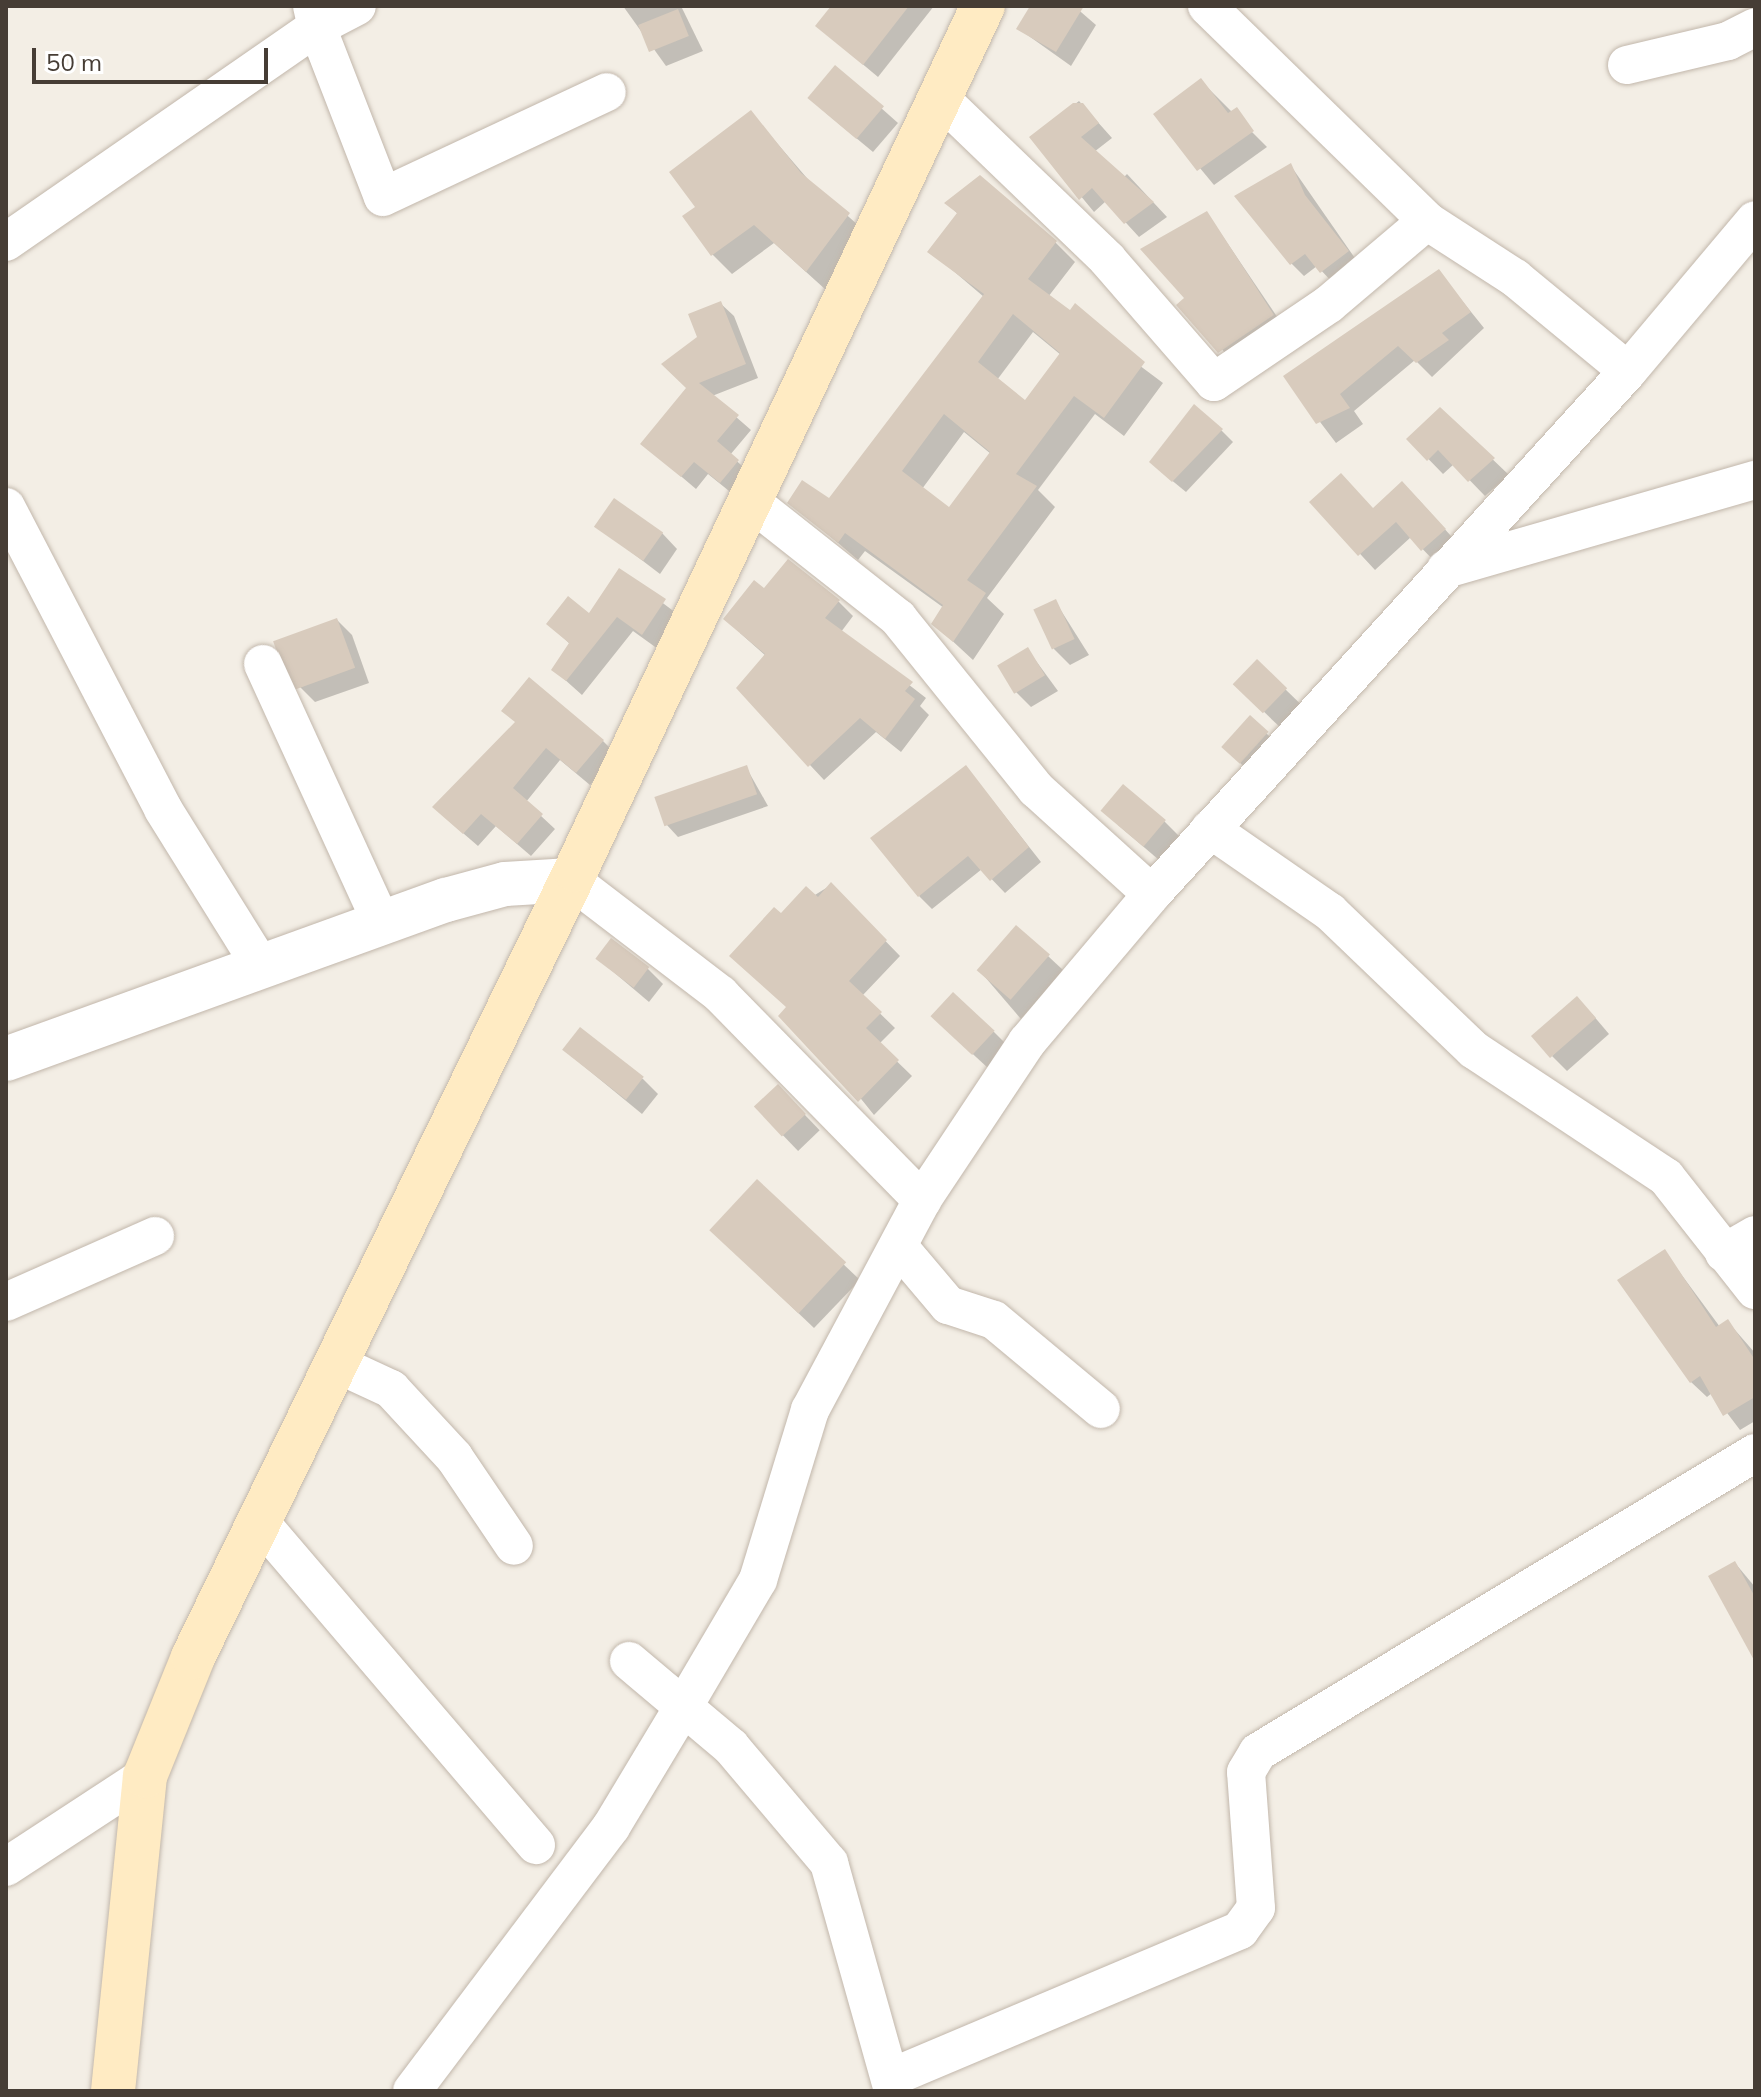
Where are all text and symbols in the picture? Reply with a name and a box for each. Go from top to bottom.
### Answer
scale bar [36,32,272,82]
text: 50 m [46,47,102,77]

